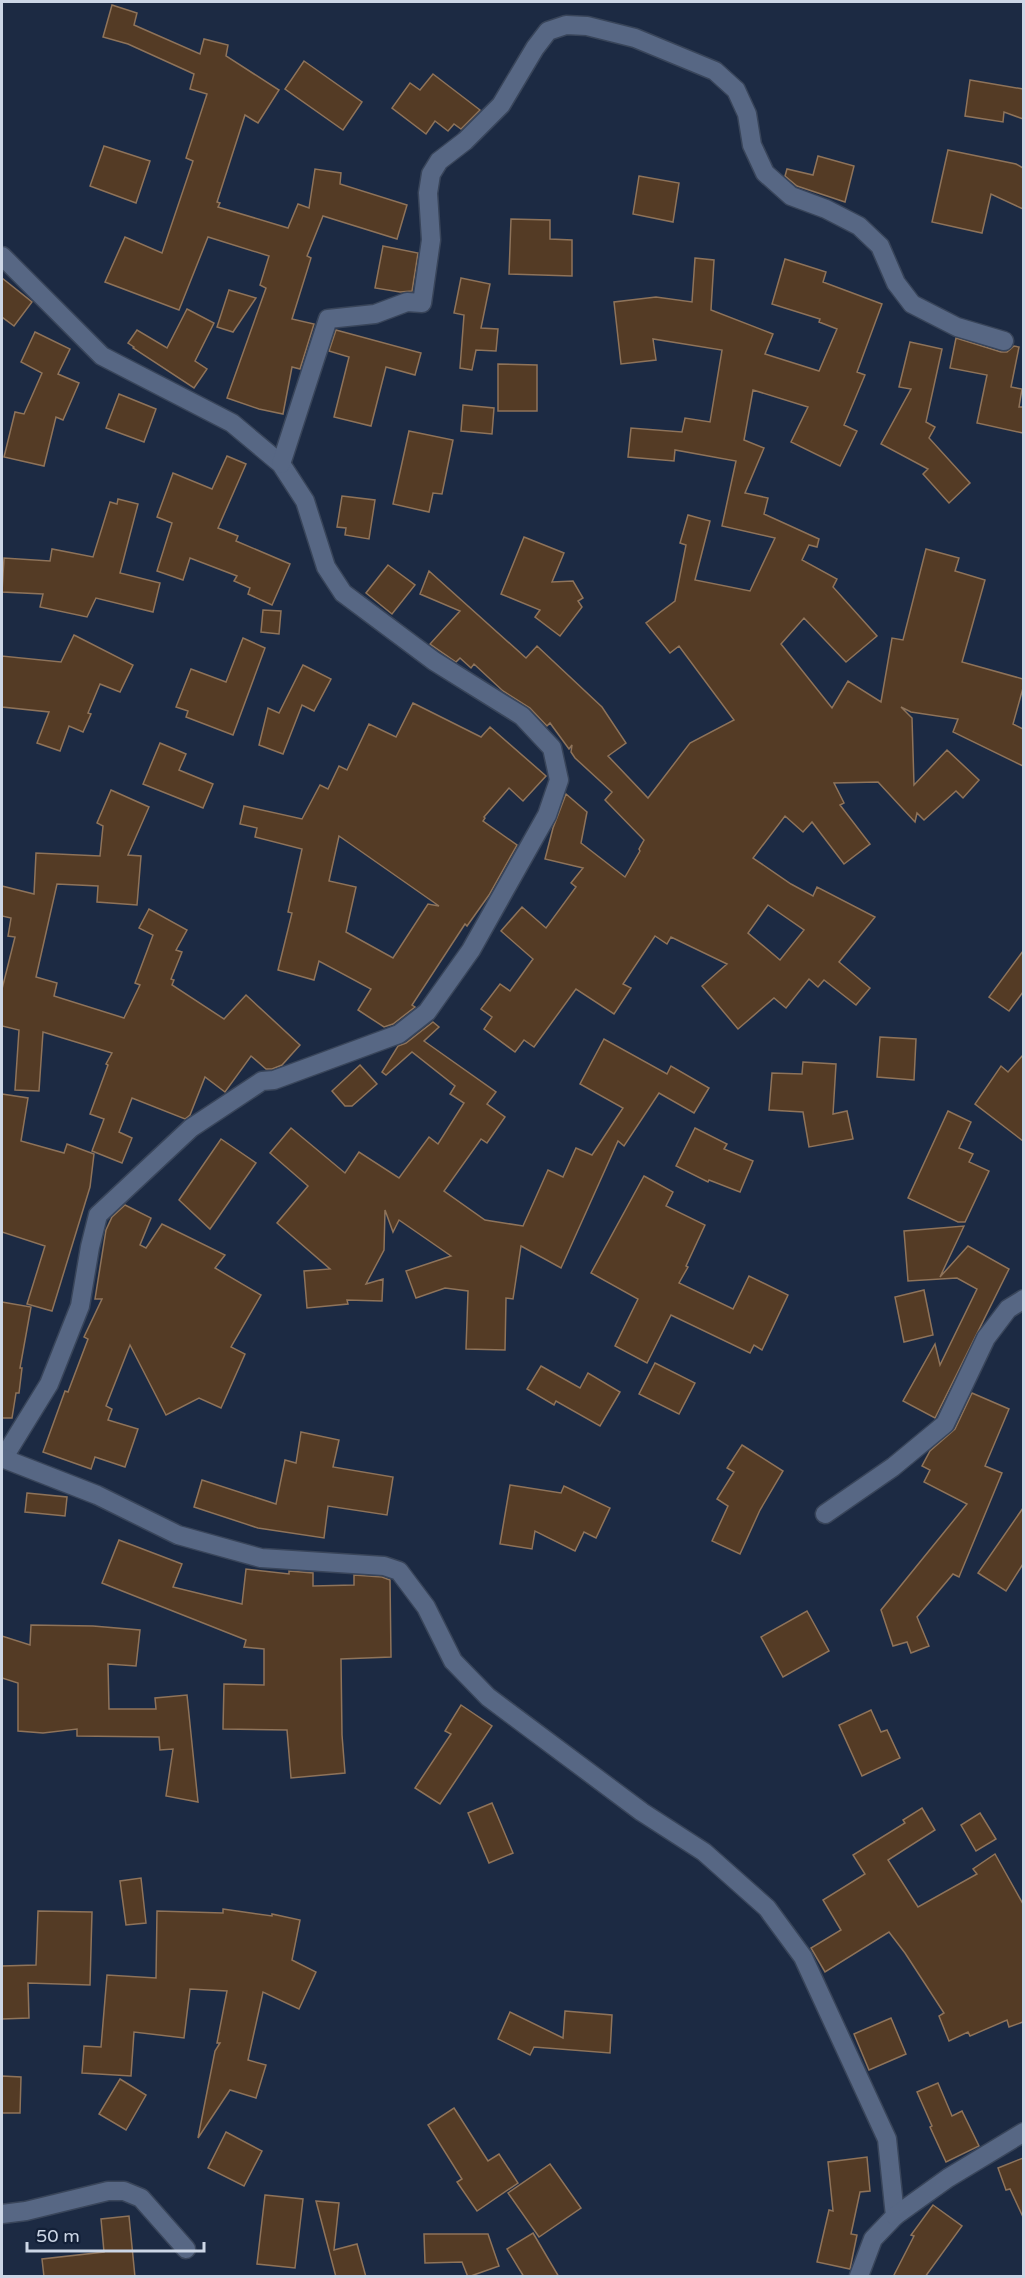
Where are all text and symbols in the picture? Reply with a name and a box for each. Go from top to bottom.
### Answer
scale bar [27,2215,204,2253]
text: 50 m [36,2225,80,2247]

